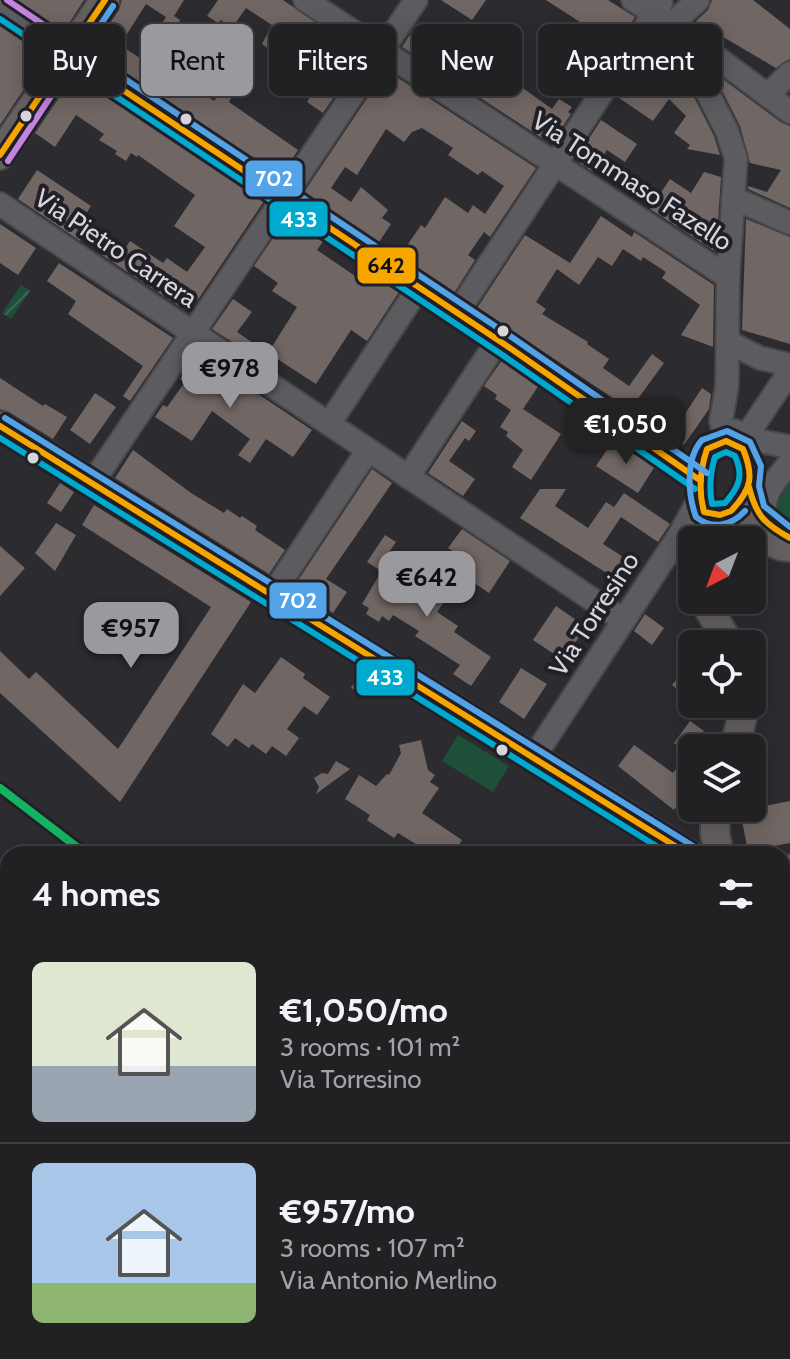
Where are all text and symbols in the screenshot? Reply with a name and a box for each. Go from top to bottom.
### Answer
chip: Buy [24,24,125,96]
chip: Rent [141,24,253,96]
chip: Filters [269,24,396,96]
chip: New [412,24,522,96]
chip: Apartment [538,24,722,96]
street label: Via Tommaso Fazello [526,104,738,258]
unlabelled marker [18,108,34,124]
unlabelled marker [178,111,194,127]
line badge: 702 [244,159,304,198]
text: 702 [255,165,293,192]
street label: Via Pietro Carrera [28,182,204,315]
line badge: 433 [268,200,329,238]
text: 433 [280,206,318,233]
line badge: 642 [356,246,417,285]
text: 642 [367,252,405,279]
unlabelled marker [495,323,511,339]
pin: €978 [183,342,277,410]
text: €978 [200,352,260,384]
pin: €1,050 [561,398,691,466]
text: €1,050 [585,408,667,440]
unlabelled marker [25,450,41,466]
north arrow [678,526,766,614]
map controls [678,526,766,822]
street label: Via Torresino [542,546,646,682]
pin: €642 [380,551,474,619]
text: €642 [396,561,458,593]
line badge: 702 [268,581,328,620]
text: 702 [279,587,317,614]
pin: €957 [84,602,178,670]
text: €957 [102,612,160,644]
button: locate [678,630,766,718]
line badge: 433 [355,658,416,697]
text: 433 [366,664,404,691]
button: layers [678,734,766,822]
unlabelled marker [494,742,510,758]
icon: filters [714,872,758,916]
text: 4 homes [32,873,160,915]
text: €1,050/mo [280,989,448,1031]
icon: home [96,994,192,1090]
text: 3 rooms · 101 m² [280,1031,460,1063]
text: Via Torresino [280,1063,421,1095]
text: €957/mo [280,1190,415,1232]
icon: home [96,1195,192,1291]
text: 3 rooms · 107 m² [280,1232,465,1264]
text: Via Antonio Merlino [280,1264,497,1296]

